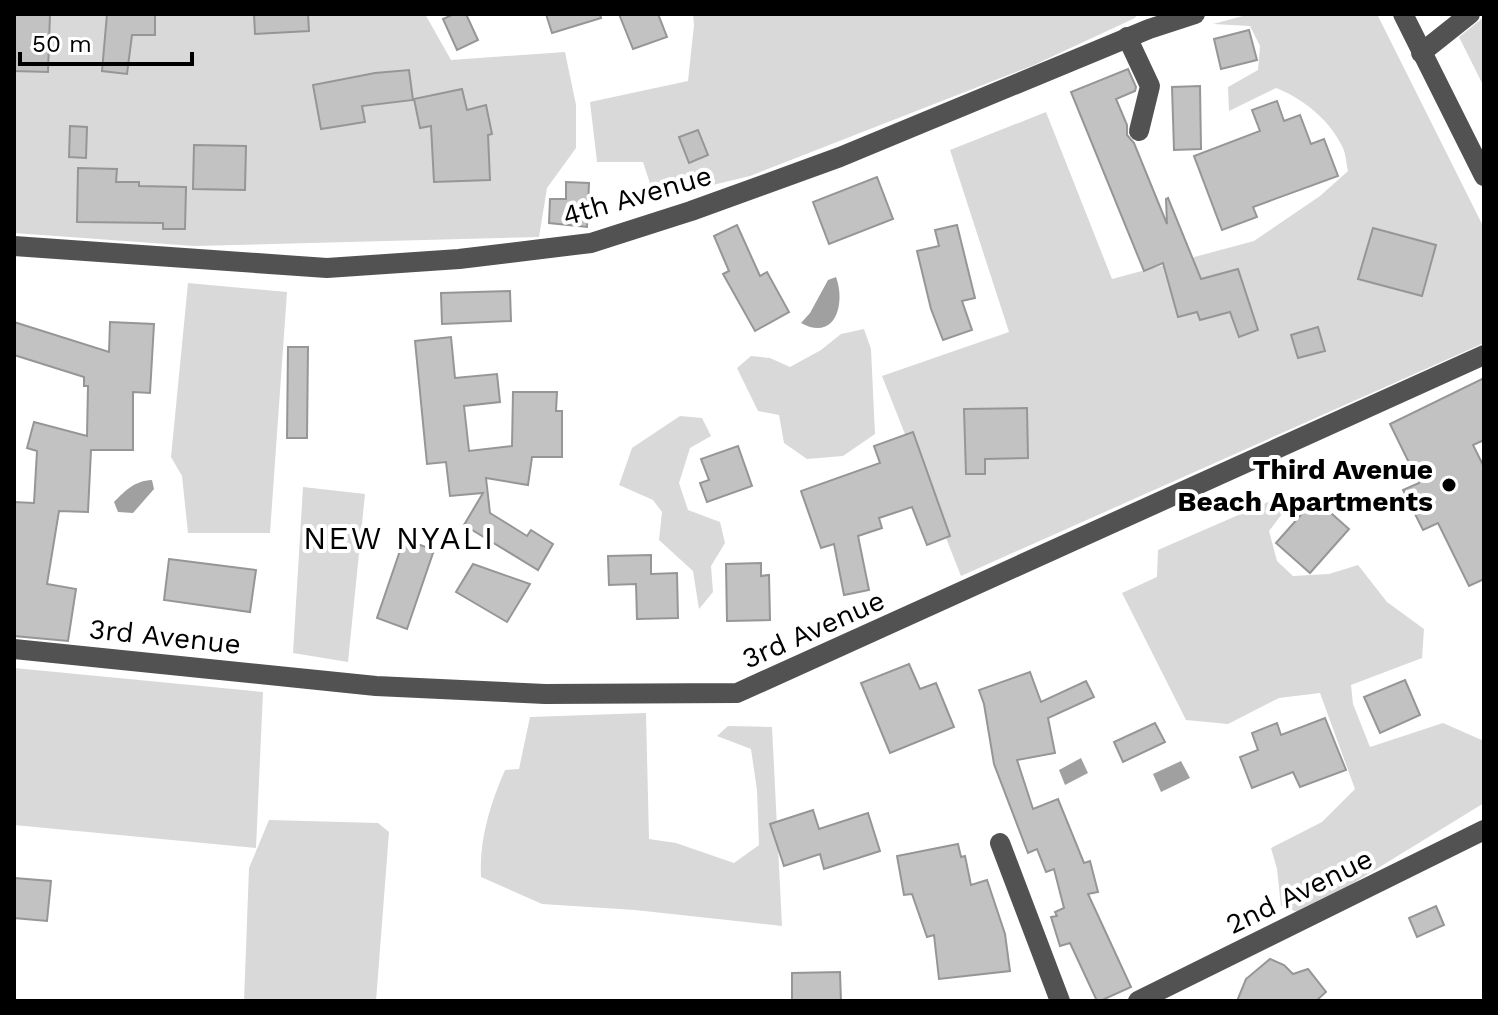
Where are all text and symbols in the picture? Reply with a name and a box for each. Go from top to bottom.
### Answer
scale bar [20,16,192,66]
text: 50 m [32,30,92,58]
street label: 4th Avenue [559,158,716,233]
place label: Third Avenue Beach Apartments [1177,453,1433,518]
marker: Third Avenue Beach Apartments [1440,476,1458,494]
district label: NEW NYALI [303,519,495,557]
street label: 3rd Avenue [737,583,889,676]
street label: 3rd Avenue [87,612,242,661]
street label: 2nd Avenue [1221,842,1378,941]

